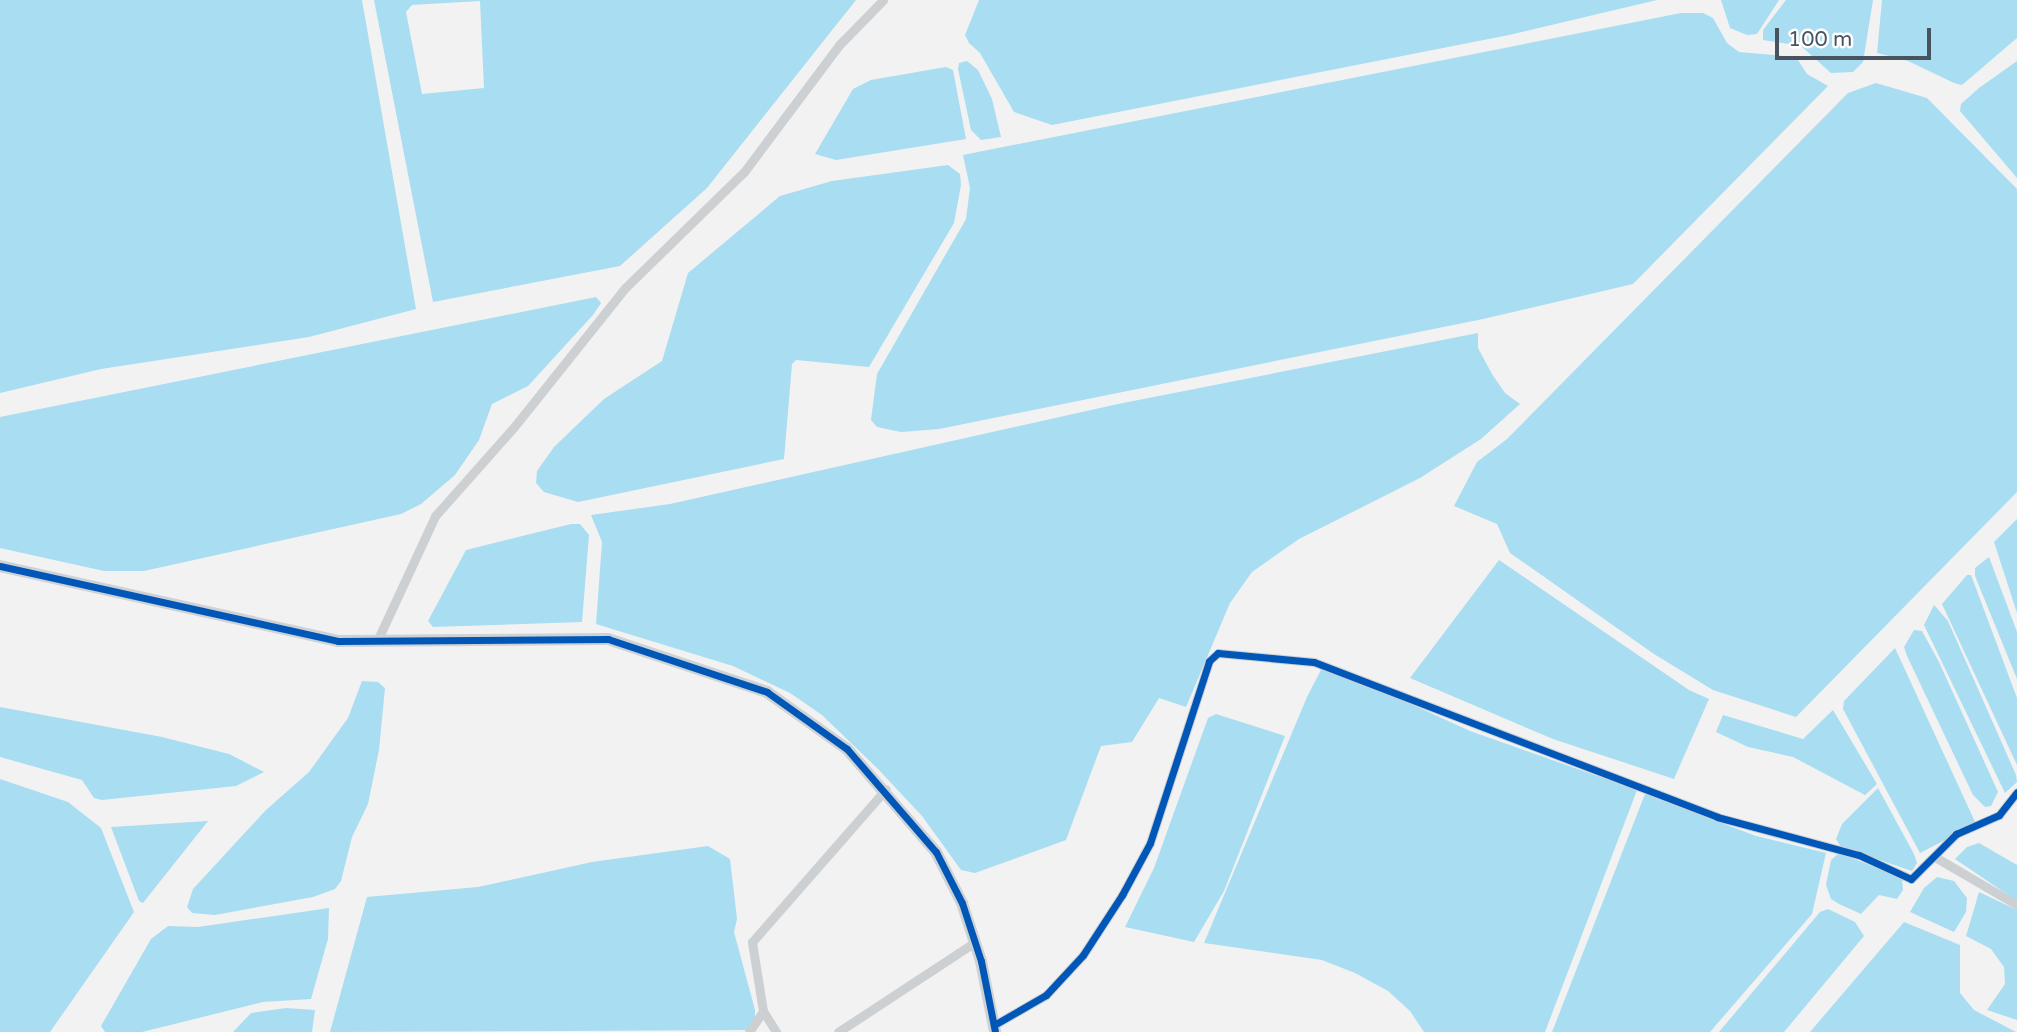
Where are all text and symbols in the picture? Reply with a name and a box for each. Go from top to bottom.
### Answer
scale bar [1779,14,1935,58]
text: 100 m [1788,27,1852,52]

